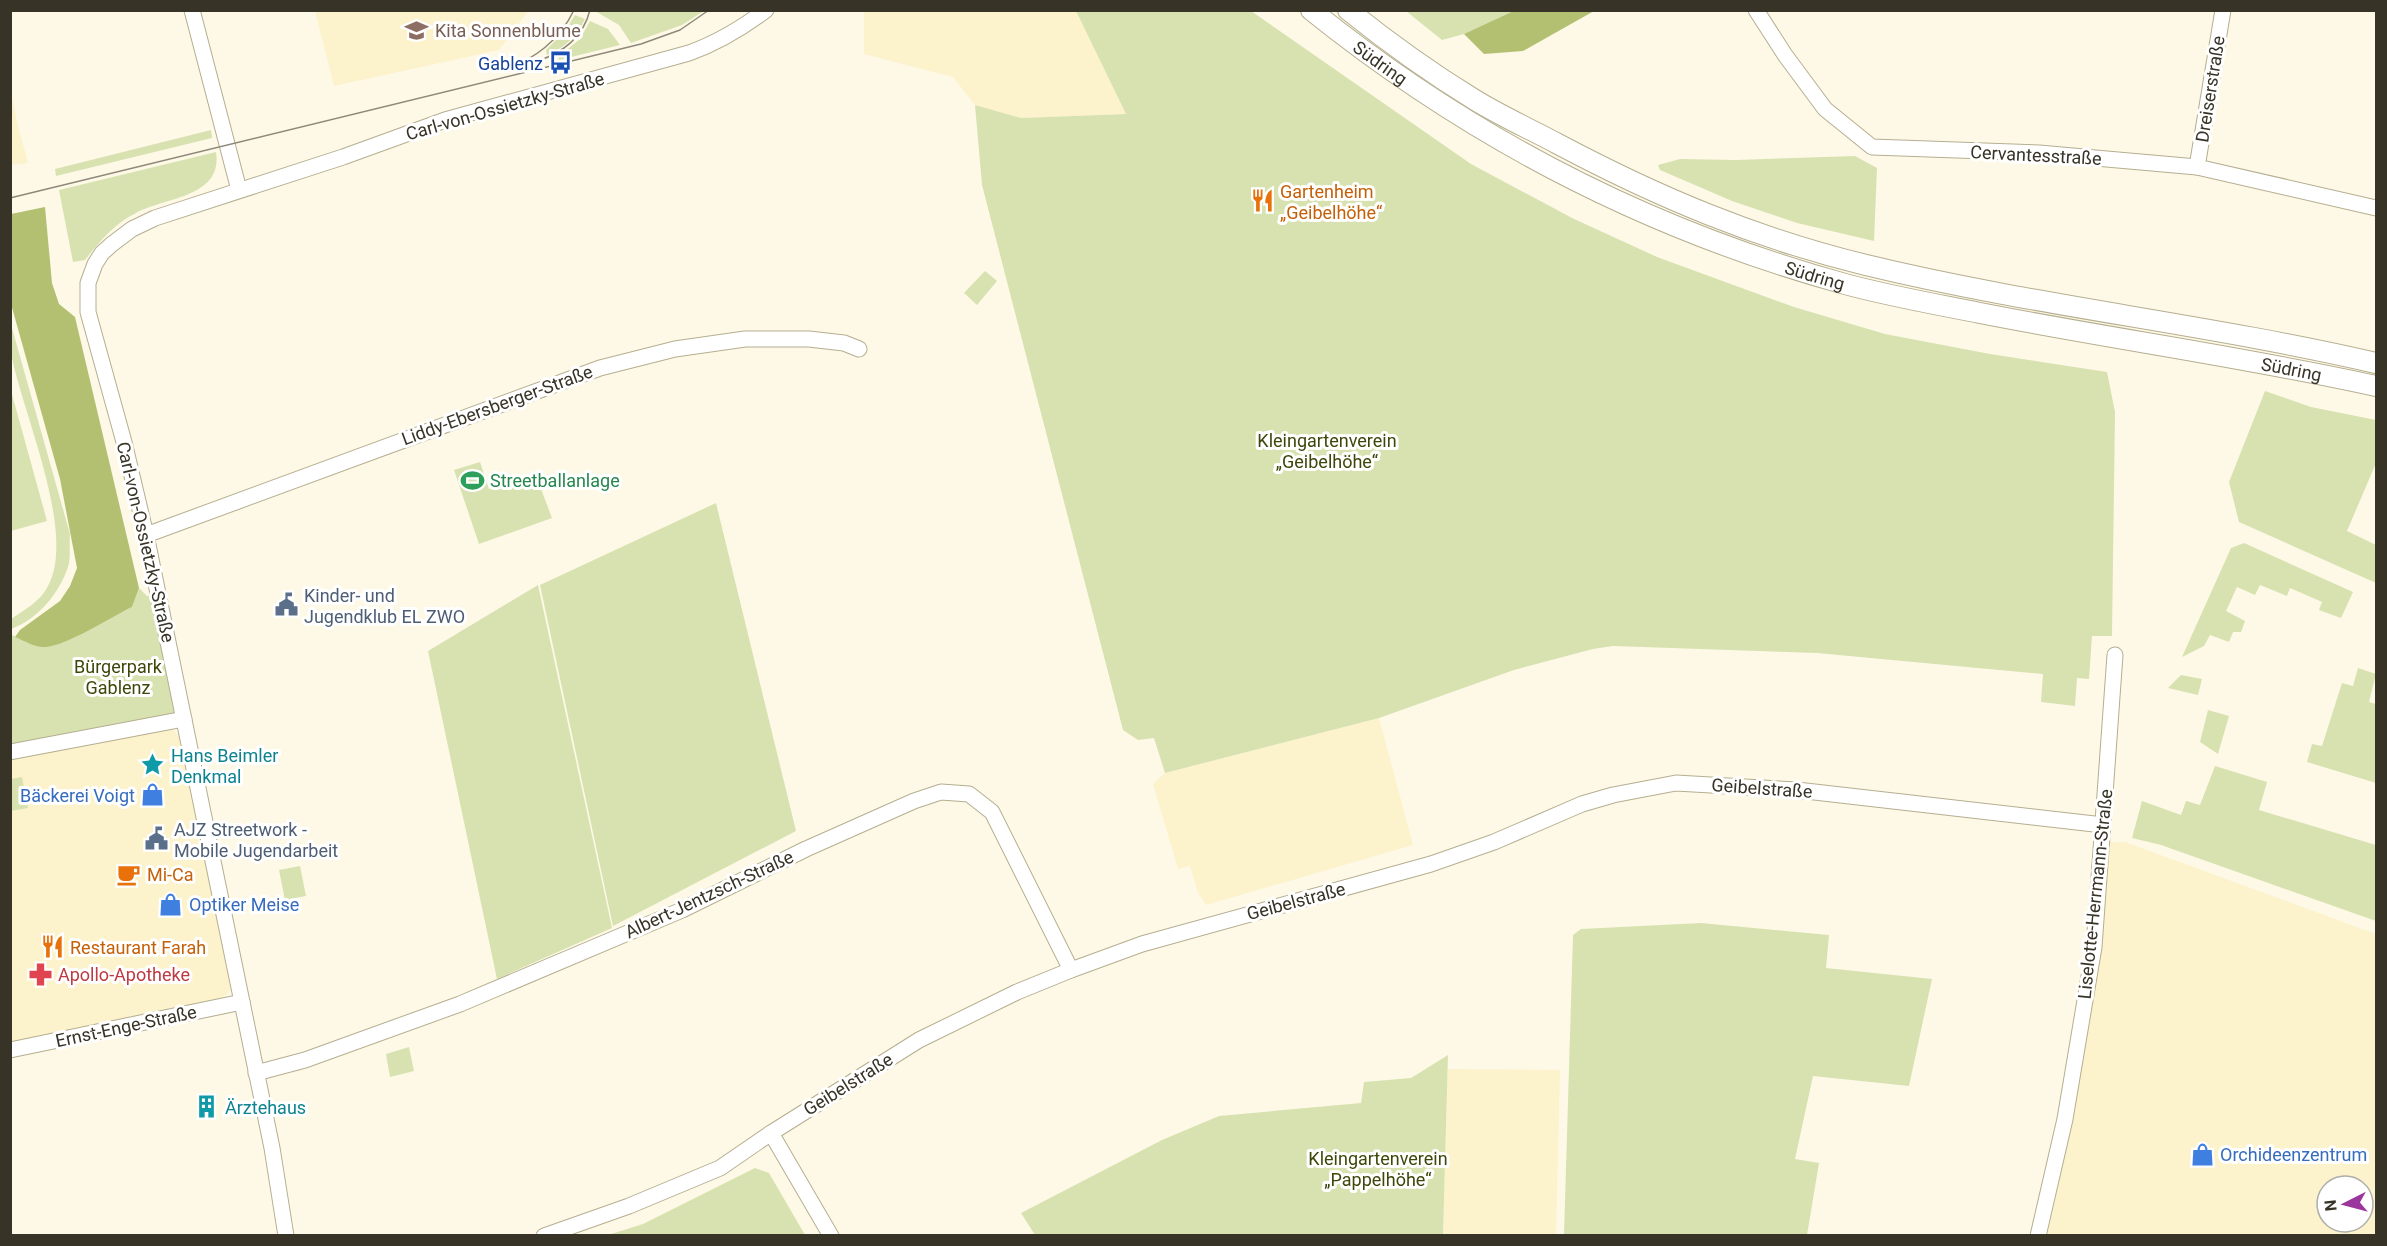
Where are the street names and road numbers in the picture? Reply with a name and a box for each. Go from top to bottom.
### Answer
street label: Dreiserstraße [2191,34,2229,144]
street label: Südring [1349,36,1411,89]
street label: Carl-von-Ossietzky-Straße [403,68,607,144]
street label: Cervantesstraße [1970,141,2102,169]
street label: Südring [1782,256,1847,294]
street label: Südring [2260,353,2324,385]
street label: Liddy-Ebersberger-Straße [399,361,595,449]
street label: Carl-von-Ossietzky-Straße [113,440,179,644]
street label: Geibelstraße [1711,774,1813,802]
street label: Liselotte-Herrmann-Straße [2074,788,2116,1000]
street label: Albert-Jentzsch-Straße [621,846,797,942]
street label: Geibelstraße [1244,878,1348,924]
street label: Ernst-Enge-Straße [54,1001,198,1051]
street label: Geibelstraße [800,1048,896,1120]

